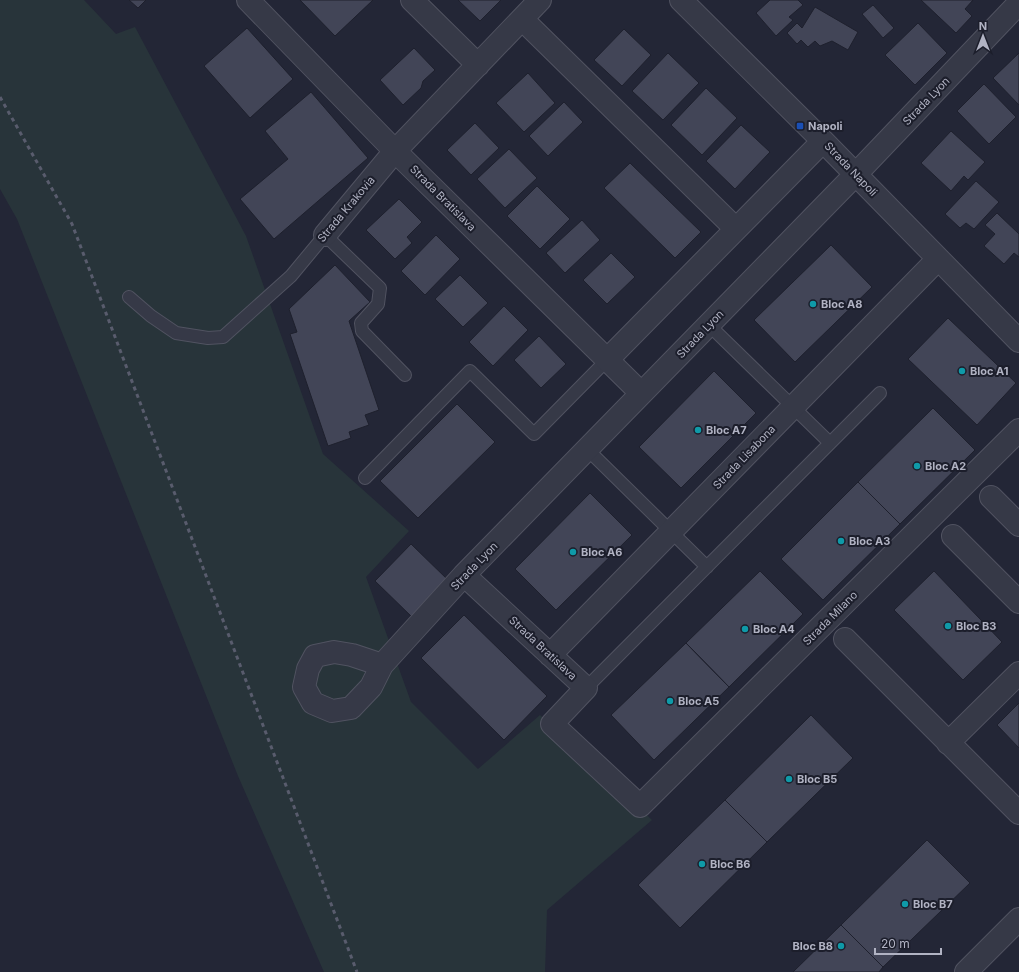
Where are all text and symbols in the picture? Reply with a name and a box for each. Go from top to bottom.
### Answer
north arrow [963,16,1003,56]
text: N [979,19,987,33]
street label: Strada Lyon [900,74,952,128]
place label: Napoli [808,119,842,133]
marker: Napoli [795,121,805,131]
street label: Strada Napoli [822,139,880,199]
street label: Strada Bratislava [407,162,479,234]
street label: Strada Krakovia [314,173,378,245]
place label: Bloc A8 [821,297,862,311]
marker: Bloc A8 [808,299,818,309]
street label: Strada Lyon [674,307,726,361]
place label: Bloc A1 [970,364,1009,378]
marker: Bloc A1 [957,366,967,376]
street label: Strada Lisabona [710,422,778,492]
place label: Bloc A7 [706,423,747,437]
marker: Bloc A7 [693,425,703,435]
place label: Bloc A2 [925,459,966,473]
marker: Bloc A2 [912,461,922,471]
place label: Bloc A3 [849,534,890,548]
marker: Bloc A3 [836,536,846,546]
street label: Strada Lyon [448,539,500,593]
place label: Bloc A6 [581,545,622,559]
marker: Bloc A6 [568,547,578,557]
street label: Strada Milano [800,587,861,648]
street label: Strada Bratislava [506,613,580,683]
place label: Bloc B3 [956,619,996,633]
marker: Bloc B3 [943,621,953,631]
place label: Bloc A4 [753,622,795,636]
marker: Bloc A4 [740,624,750,634]
place label: Bloc A5 [678,694,719,708]
marker: Bloc A5 [665,696,675,706]
place label: Bloc B5 [797,772,837,786]
marker: Bloc B5 [784,774,794,784]
place label: Bloc B6 [710,857,751,871]
marker: Bloc B6 [697,859,707,869]
place label: Bloc B7 [913,897,953,911]
marker: Bloc B7 [900,899,910,909]
scale bar [875,930,941,956]
text: 20 m [881,936,910,951]
place label: Bloc B8 [792,939,833,953]
marker: Bloc B8 [836,941,846,951]

